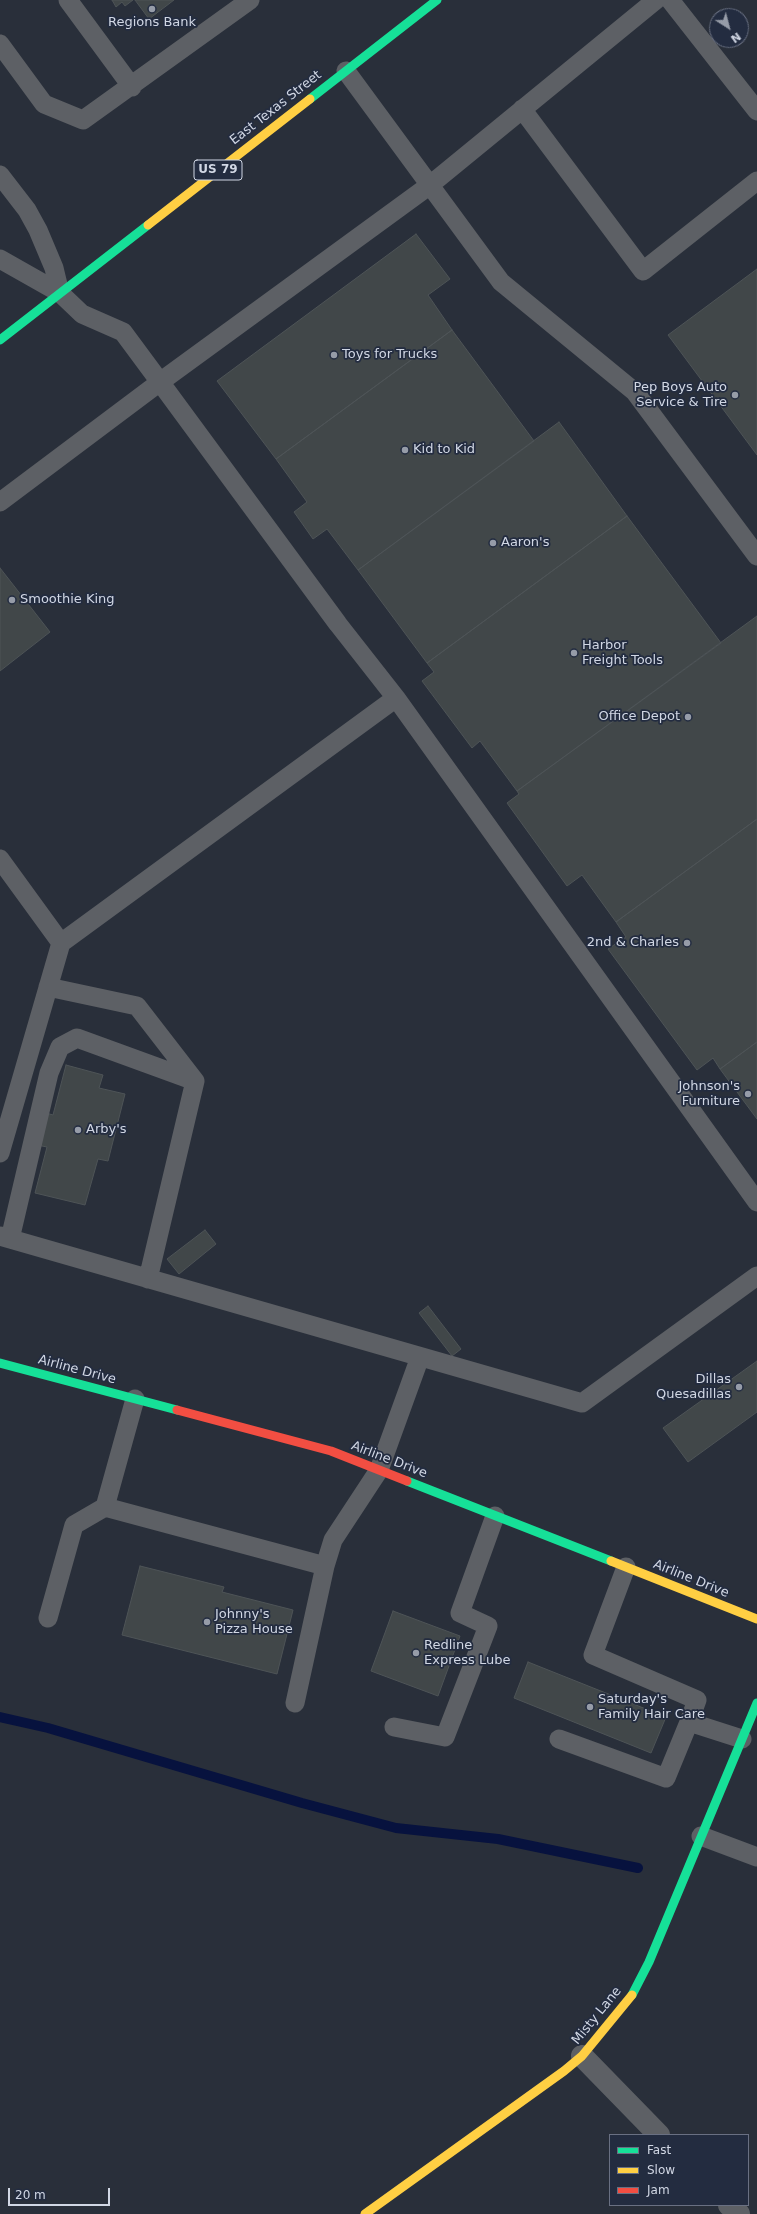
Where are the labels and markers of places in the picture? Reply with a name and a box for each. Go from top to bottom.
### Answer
marker: Regions Bank [147,4,157,14]
place label: Regions Bank [108,15,196,31]
place label: Toys for Trucks [342,347,437,363]
marker: Toys for Trucks [329,350,339,360]
place label: Pep Boys Auto Service & Tire [634,380,727,411]
marker: Pep Boys Auto Service & Tire [730,390,740,400]
place label: Kid to Kid [413,442,475,458]
marker: Kid to Kid [400,445,410,455]
place label: Aaron's [501,535,549,551]
marker: Aaron's [488,538,498,548]
place label: Smoothie King [20,592,115,608]
marker: Smoothie King [7,595,17,605]
place label: Harbor Freight Tools [582,638,663,669]
marker: Harbor Freight Tools [569,648,579,658]
place label: Office Depot [599,709,680,725]
marker: Office Depot [683,712,693,722]
place label: 2nd & Charles [587,935,679,951]
marker: 2nd & Charles [682,938,692,948]
place label: Johnson's Furniture [678,1079,740,1110]
marker: Johnson's Furniture [743,1089,753,1099]
place label: Arby's [86,1122,127,1138]
marker: Arby's [73,1125,83,1135]
place label: Dillas Quesadillas [656,1372,731,1403]
marker: Dillas Quesadillas [734,1382,744,1392]
place label: Johnny's Pizza House [215,1607,293,1638]
marker: Johnny's Pizza House [202,1617,212,1627]
place label: Redline Express Lube [424,1638,510,1669]
marker: Redline Express Lube [411,1648,421,1658]
place label: Saturday's Family Hair Care [598,1692,705,1723]
marker: Saturday's Family Hair Care [585,1702,595,1712]

